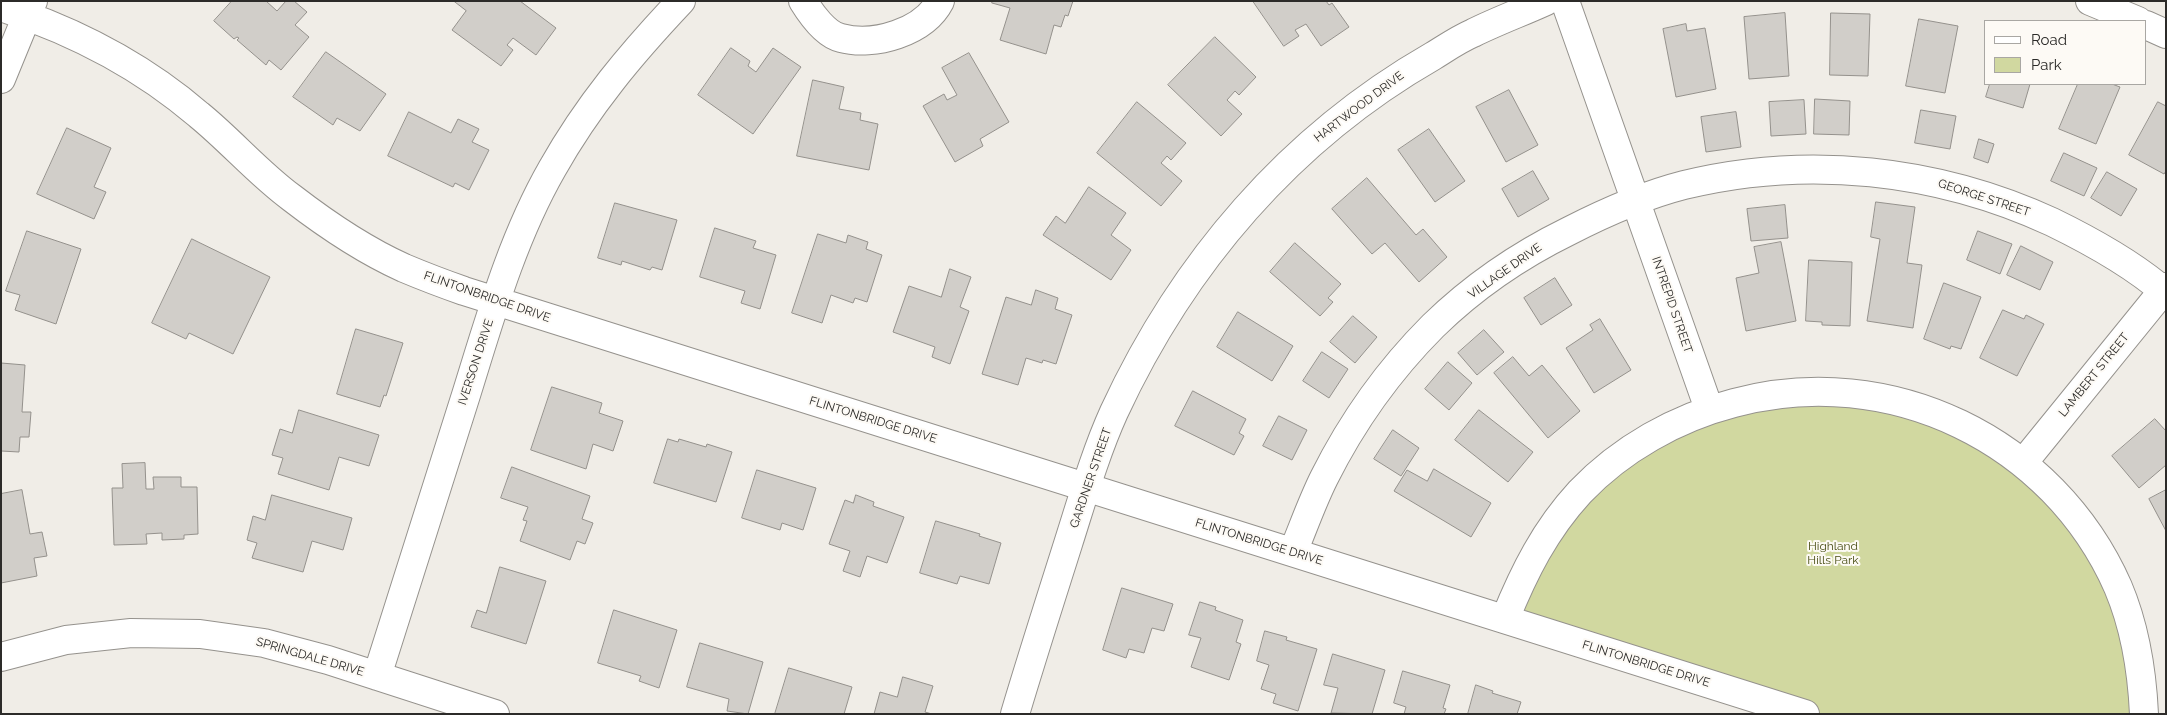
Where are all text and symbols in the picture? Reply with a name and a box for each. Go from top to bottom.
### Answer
legend [1984,20,2147,85]
text: Road [2031,31,2067,49]
text: Park [2031,56,2062,74]
street label: HARTWOOD DRIVE [1311,69,1407,145]
street label: GEORGE STREET [1936,176,2032,220]
street label: VILLAGE DRIVE [1465,240,1545,302]
street label: INTREPID STREET [1649,255,1695,355]
street label: FLINTONBRIDGE DRIVE [422,269,552,325]
street label: IVERSON DRIVE [455,317,497,407]
street label: LAMBERT STREET [2056,330,2132,420]
street label: FLINTONBRIDGE DRIVE [807,394,939,446]
street label: GARDNER STREET [1067,426,1115,530]
street label: FLINTONBRIDGE DRIVE [1193,516,1325,568]
park label: Highland Hills Park [1807,539,1859,567]
street label: SPRINGDALE DRIVE [254,635,366,679]
street label: FLINTONBRIDGE DRIVE [1580,638,1712,690]

